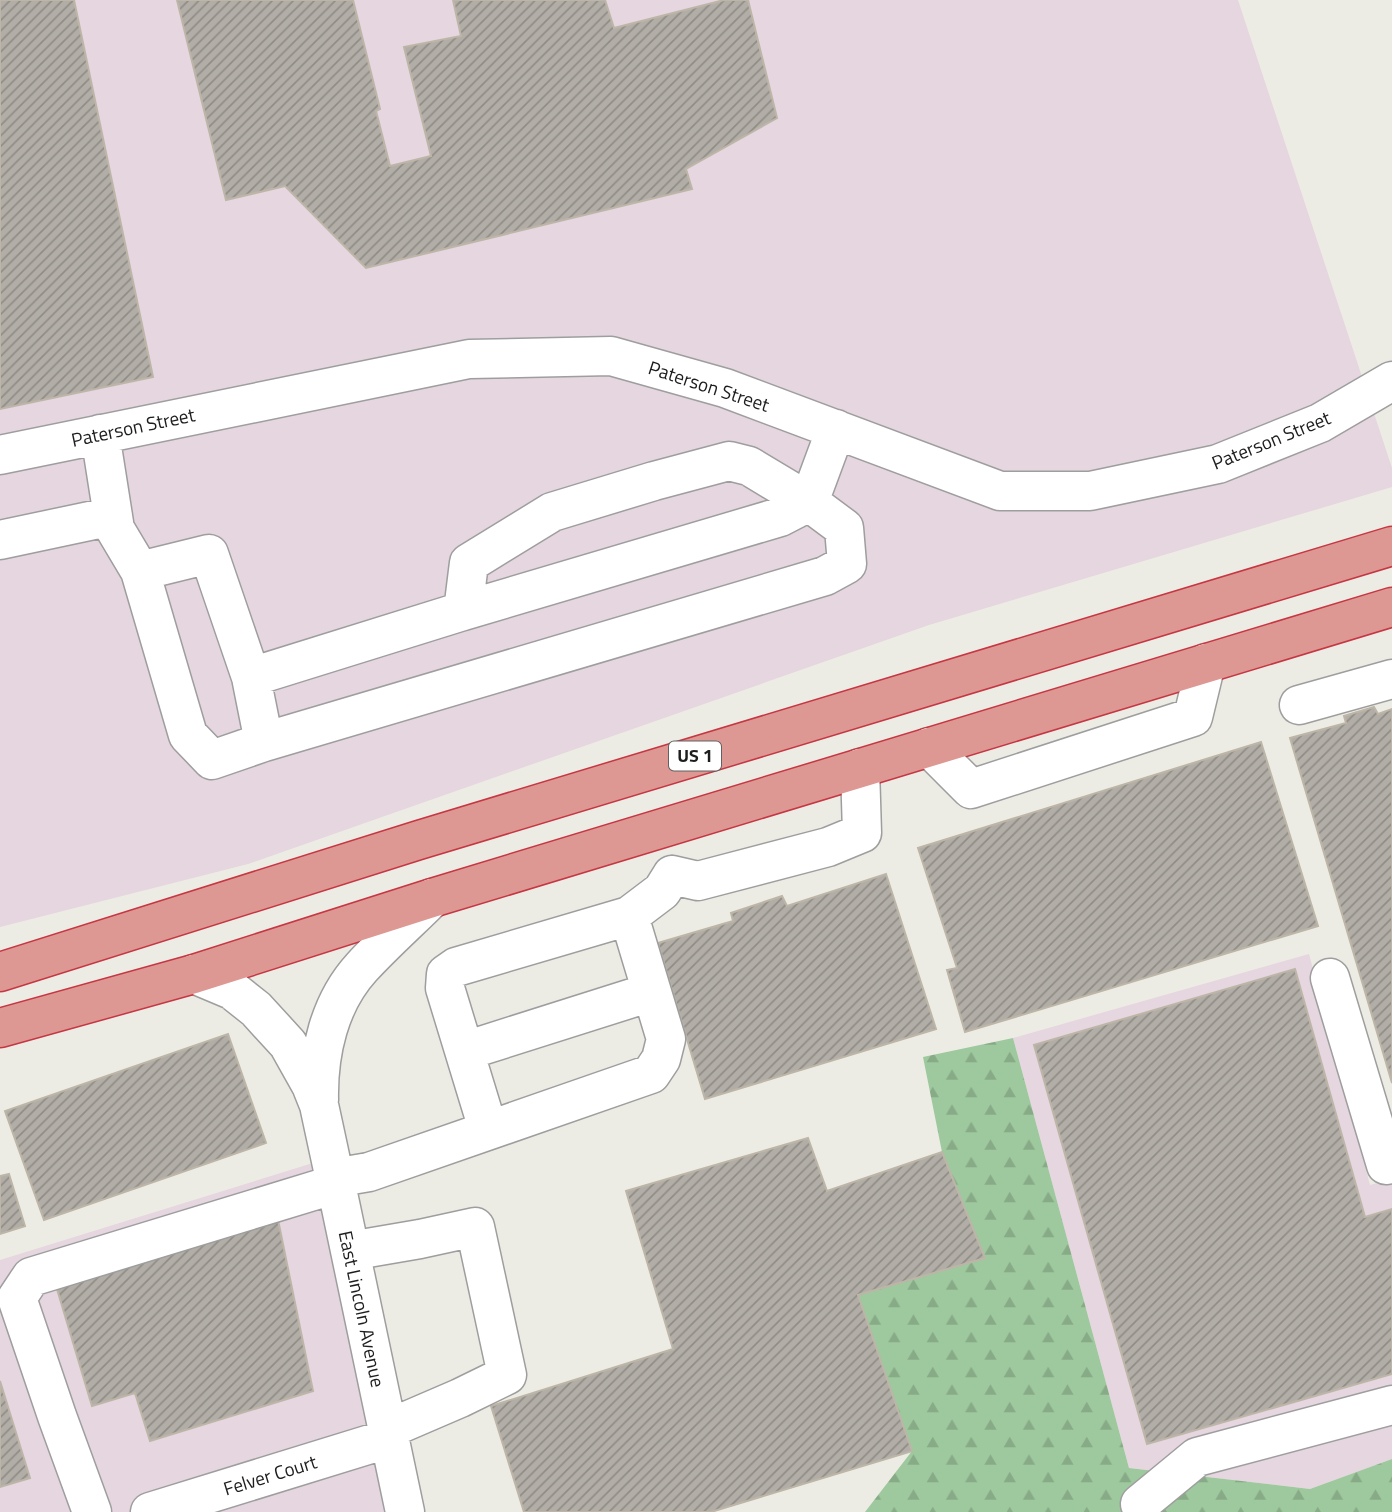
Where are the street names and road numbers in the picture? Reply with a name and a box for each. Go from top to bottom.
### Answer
street label: Paterson Street [645,352,774,419]
street label: Paterson Street [68,399,198,454]
street label: Paterson Street [1207,402,1335,477]
road number: US 1 [669,742,721,770]
street label: East Lincoln Avenue [332,1228,393,1390]
street label: Felver Court [219,1446,321,1502]

